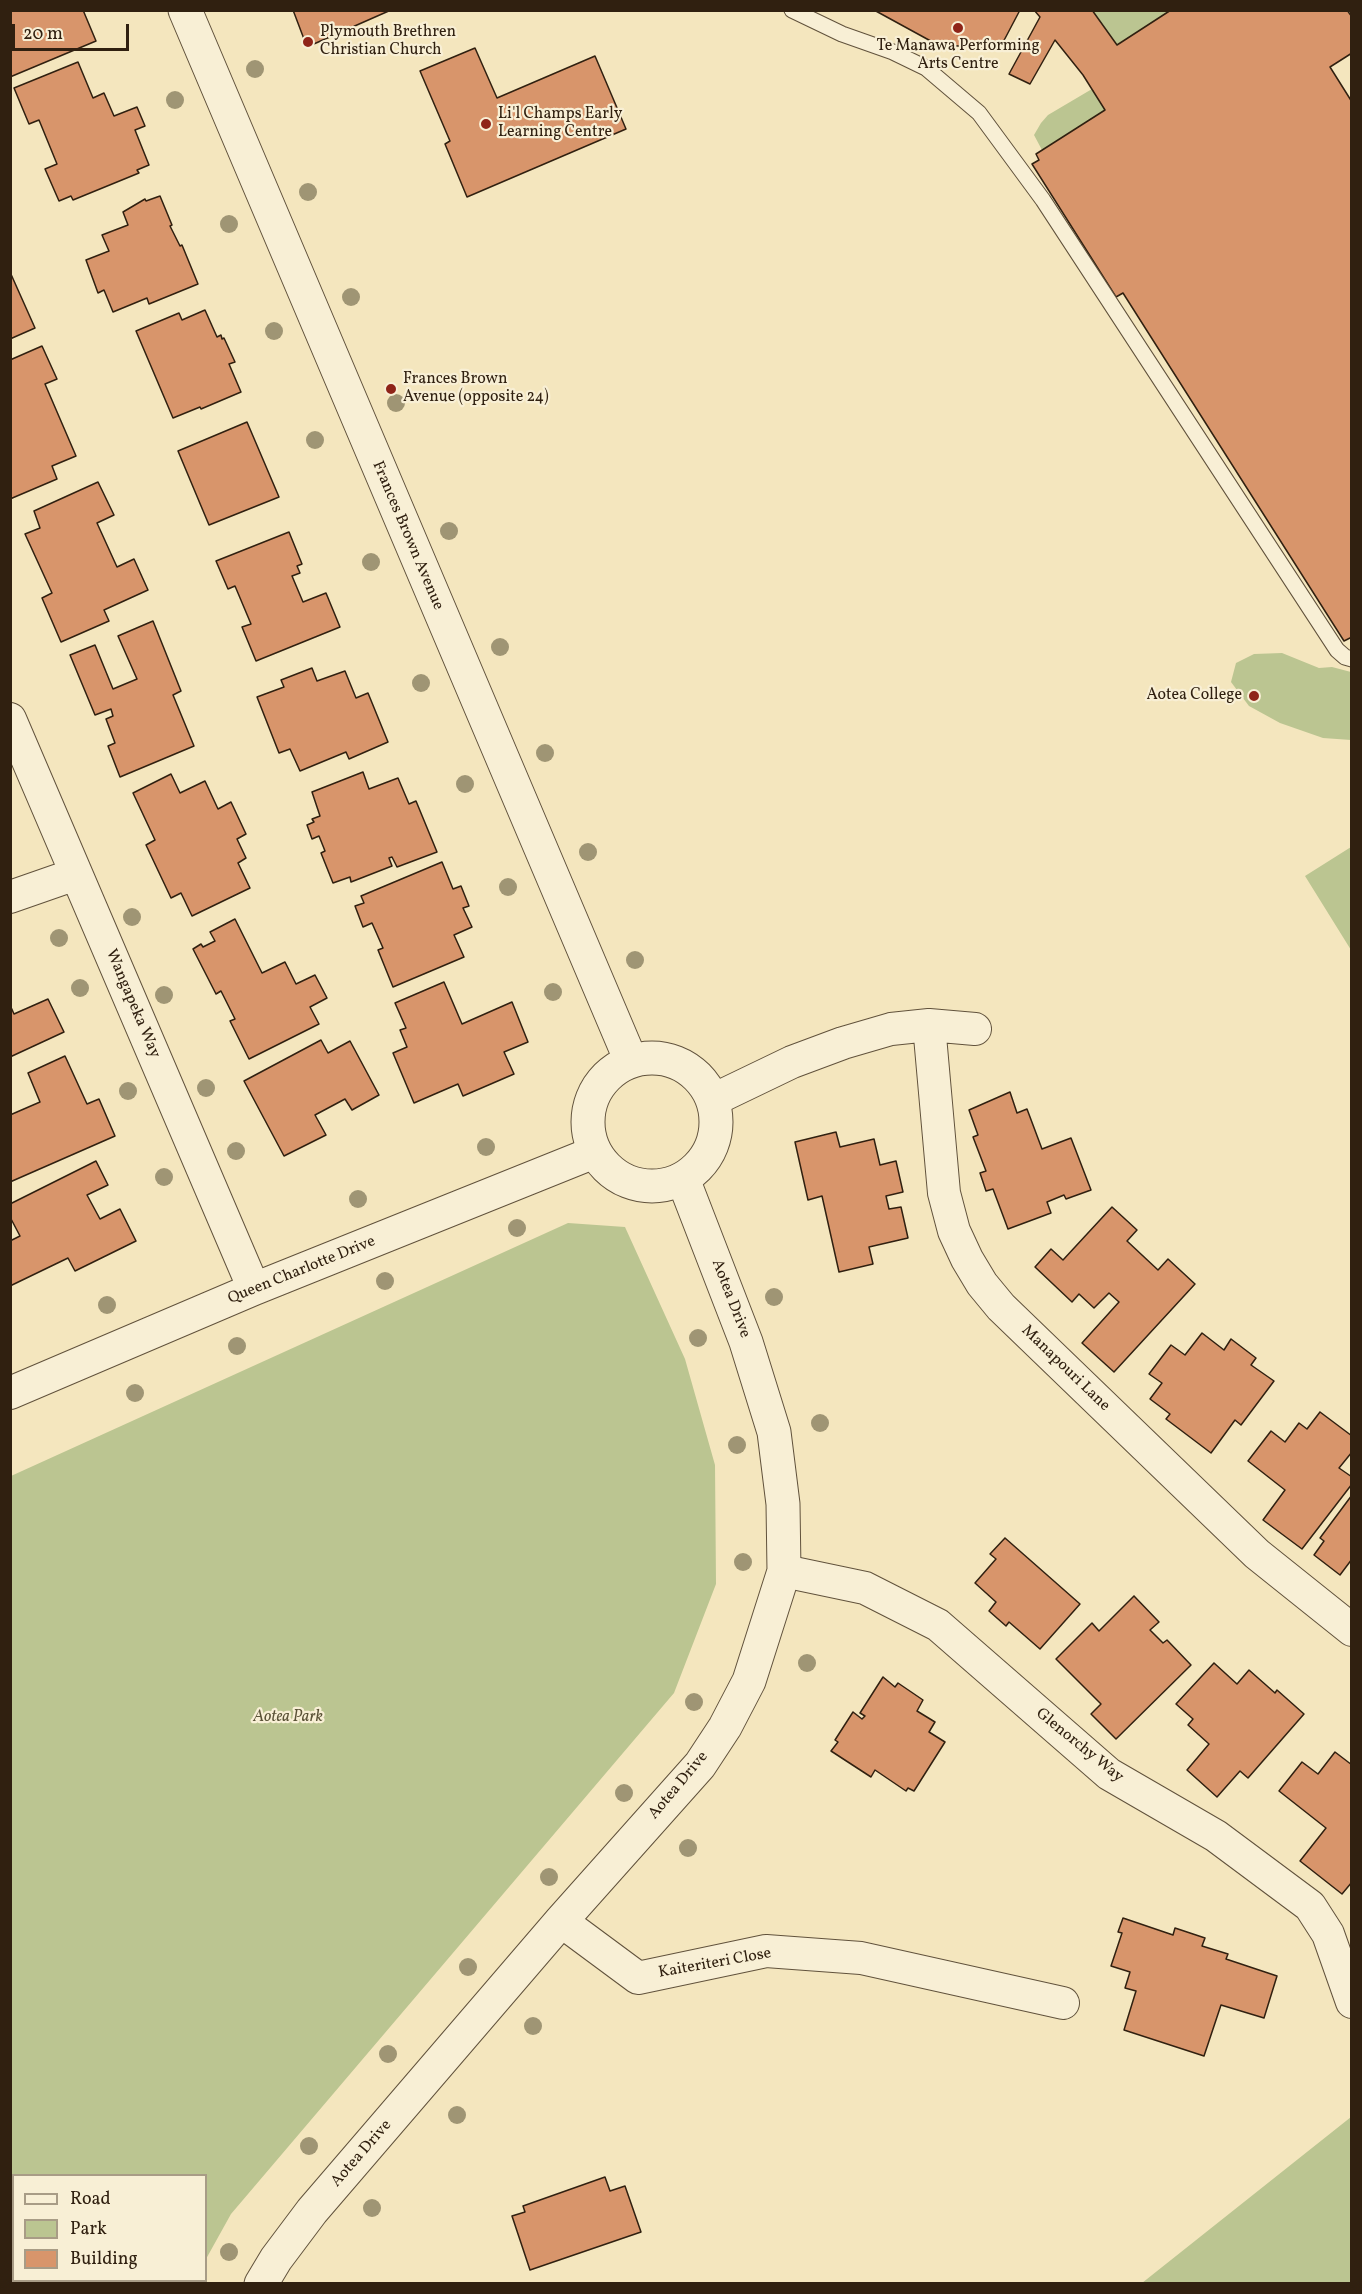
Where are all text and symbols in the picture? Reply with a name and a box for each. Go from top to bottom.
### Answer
scale bar [15,12,132,50]
marker: Te Manawa Performing Arts Centre [951,21,965,35]
text: 20 m [23,22,63,47]
place label: Plymouth Brethren Christian Church [320,23,456,61]
marker: Plymouth Brethren Christian Church [301,35,315,49]
place label: Te Manawa Performing Arts Centre [876,37,1040,75]
place label: Li'l Champs Early Learning Centre [498,105,622,143]
marker: Li'l Champs Early Learning Centre [479,117,493,131]
place label: Frances Brown Avenue (opposite 24) [403,370,549,408]
marker: Frances Brown Avenue (opposite 24) [384,382,398,396]
street label: Frances Brown Avenue [367,459,447,613]
place label: Aotea College [1147,686,1242,706]
marker: Aotea College [1247,689,1261,703]
street label: Wangapeka Way [100,947,164,1061]
street label: Queen Charlotte Drive [225,1233,379,1309]
street label: Aotea Drive [706,1257,754,1341]
street label: Manapouri Lane [1017,1322,1113,1416]
street label: Glenorchy Way [1031,1705,1127,1787]
park label: Aotea Park [253,1708,323,1728]
street label: Aotea Drive [645,1748,713,1824]
street label: Kaiteriteri Close [657,1945,773,1983]
street label: Aotea Drive [328,2116,396,2192]
legend [12,2174,207,2282]
text: Road [70,2187,111,2212]
text: Park [70,2217,107,2242]
text: Building [70,2247,138,2272]

